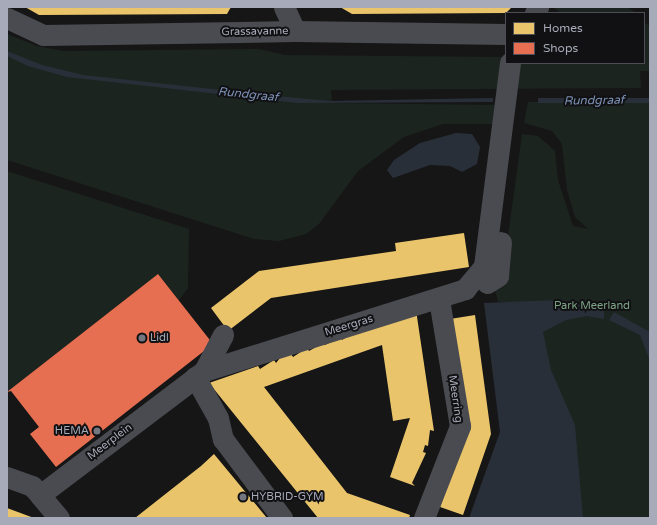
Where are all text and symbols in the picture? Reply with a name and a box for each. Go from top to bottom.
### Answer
legend [505,12,645,64]
text: Homes [543,21,583,35]
street label: Grassavanne [221,25,289,39]
text: Shops [543,41,578,55]
water label: Rundgraaf [217,85,279,105]
water label: Rundgraaf [563,93,625,109]
park label: Park Meerland [554,299,630,313]
street label: Meergras [323,312,375,340]
place label: Lidl [150,331,169,345]
marker: Lidl [137,333,147,343]
street label: Meerring [445,374,465,424]
street label: Meerplein [85,421,135,463]
place label: HEMA [55,424,89,438]
marker: HEMA [92,426,102,436]
place label: HYBRID-GYM [251,490,324,504]
marker: HYBRID-GYM [238,492,248,502]

